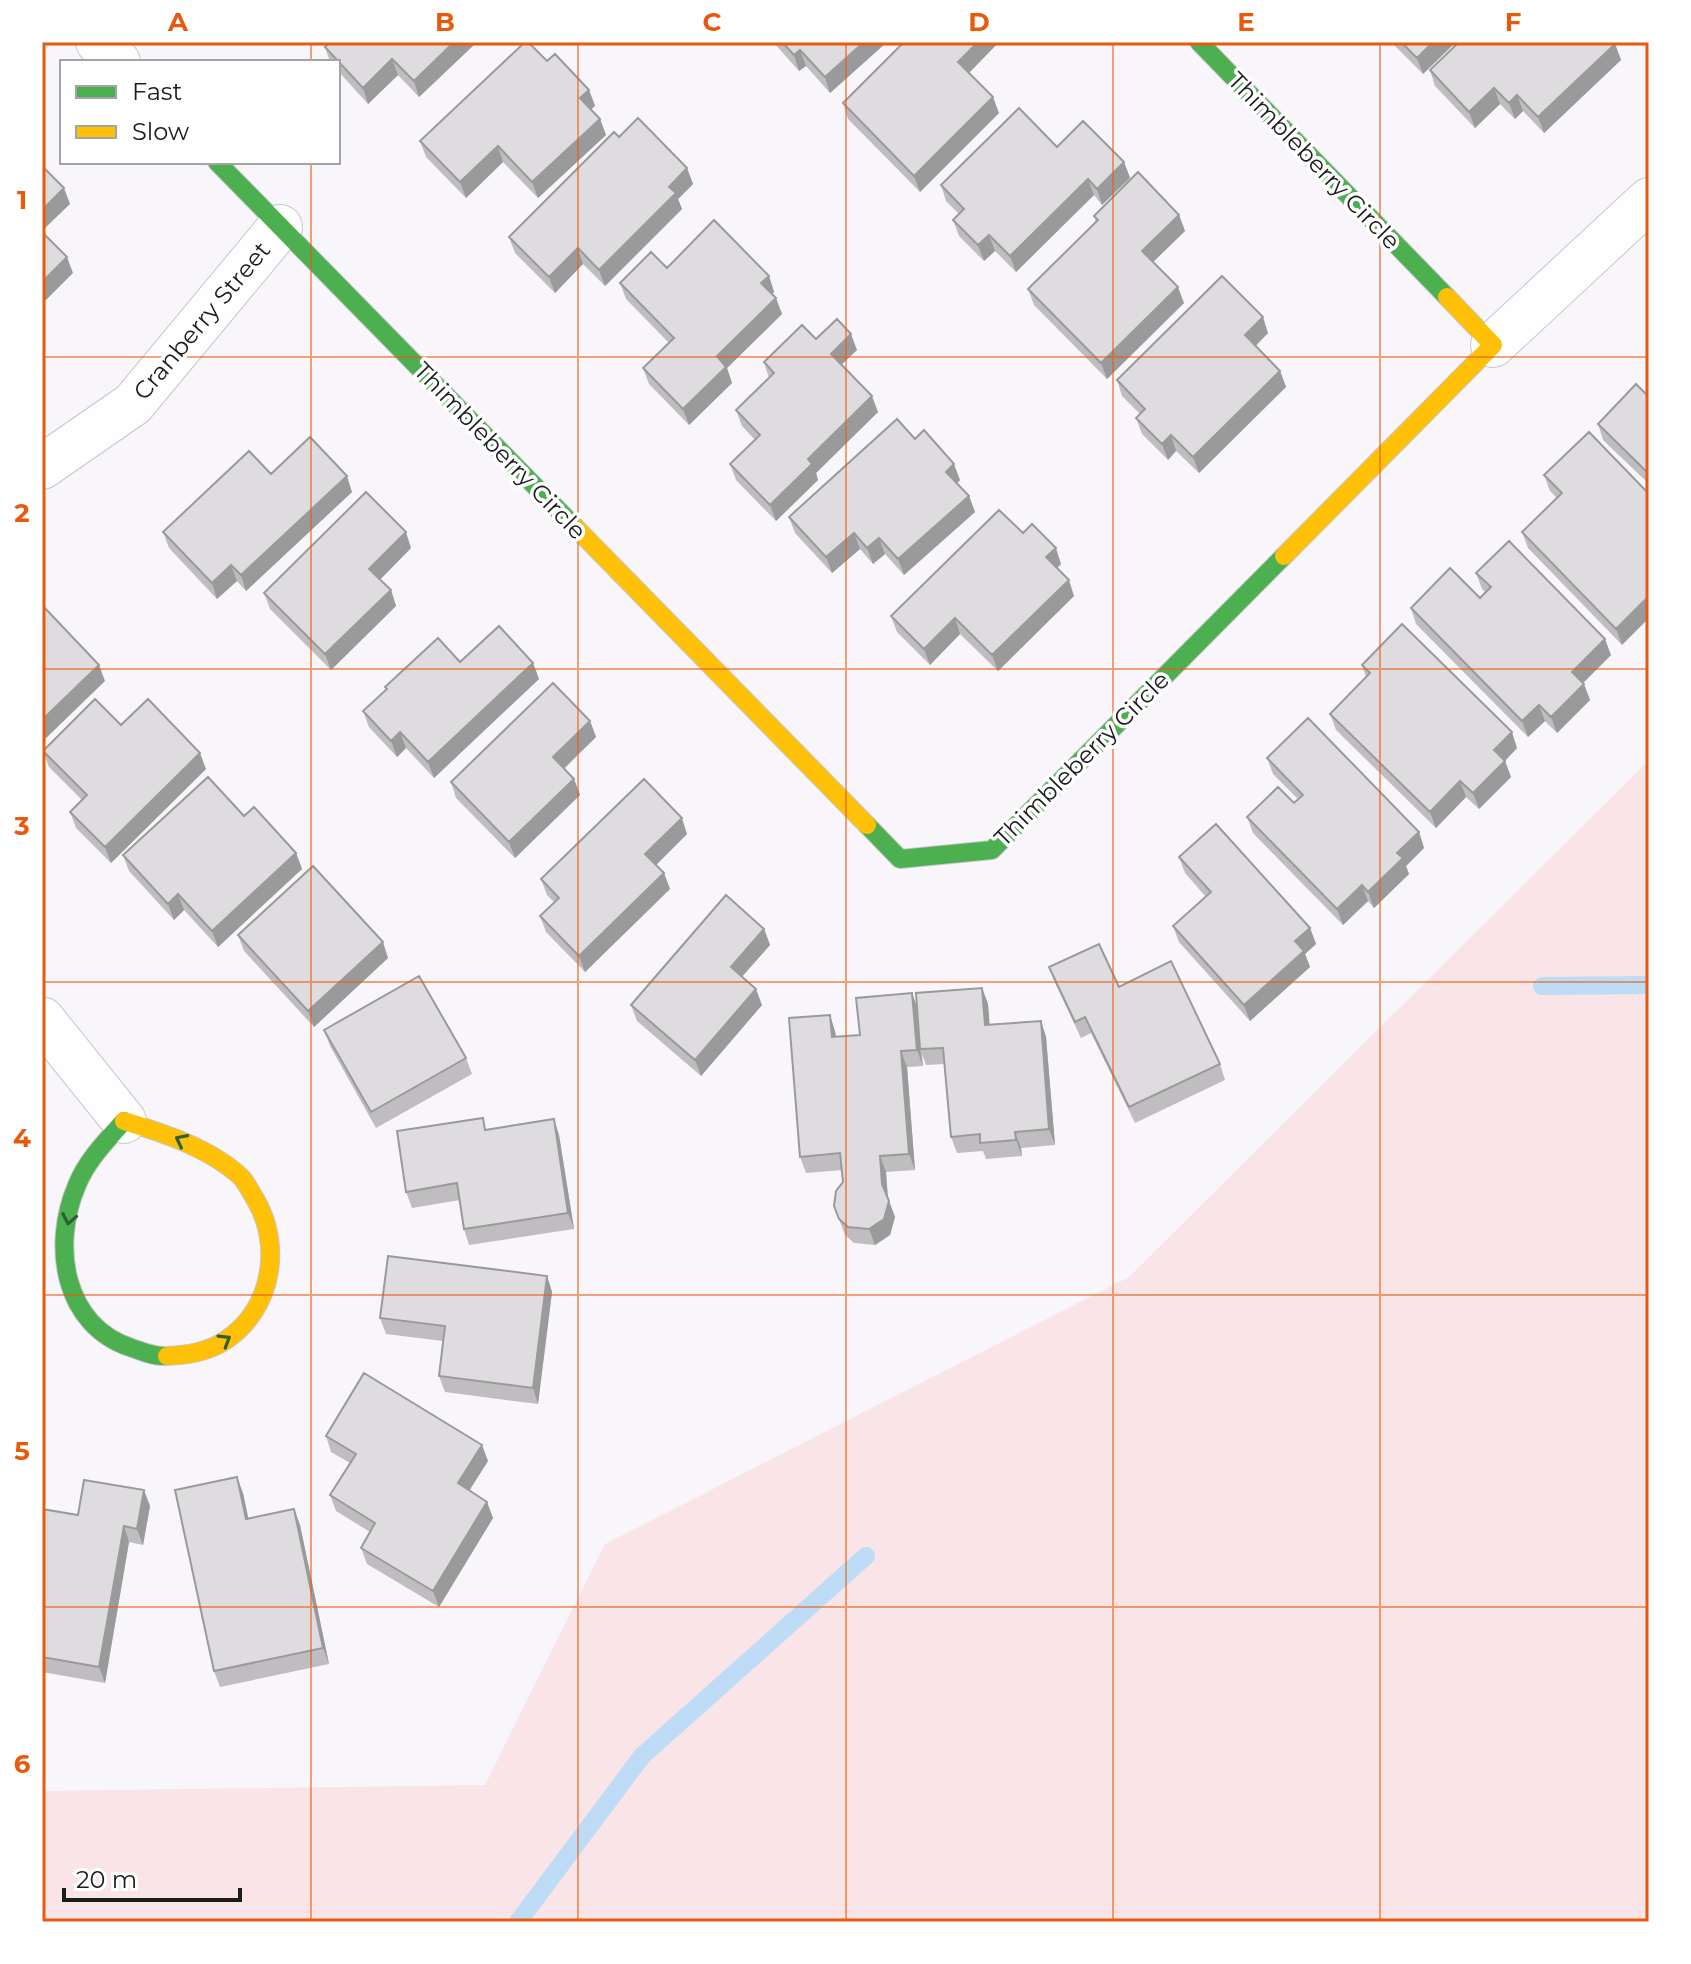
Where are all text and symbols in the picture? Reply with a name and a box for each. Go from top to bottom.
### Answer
text: A [167,6,189,38]
text: B [435,6,455,38]
text: C [703,6,722,38]
text: D [968,6,990,38]
text: E [1237,6,1255,38]
text: F [1505,6,1521,38]
legend [60,60,340,164]
street label: Thimbleberry Circle [1222,66,1406,255]
text: Fast [132,77,183,106]
text: Slow [132,117,189,146]
text: 1 [17,184,27,216]
street label: Cranberry Street [127,235,276,406]
street label: Thimbleberry Circle [408,356,592,545]
text: 2 [14,497,30,529]
street label: Thimbleberry Circle [988,665,1175,852]
text: 3 [13,810,30,842]
text: 4 [13,1122,31,1154]
one-way arrow [175,1135,189,1150]
one-way arrow [62,1212,79,1225]
one-way arrow [216,1334,231,1350]
text: 5 [14,1435,30,1467]
text: 6 [14,1748,31,1780]
scale bar [64,1852,240,1902]
text: 20 m [76,1865,137,1894]

